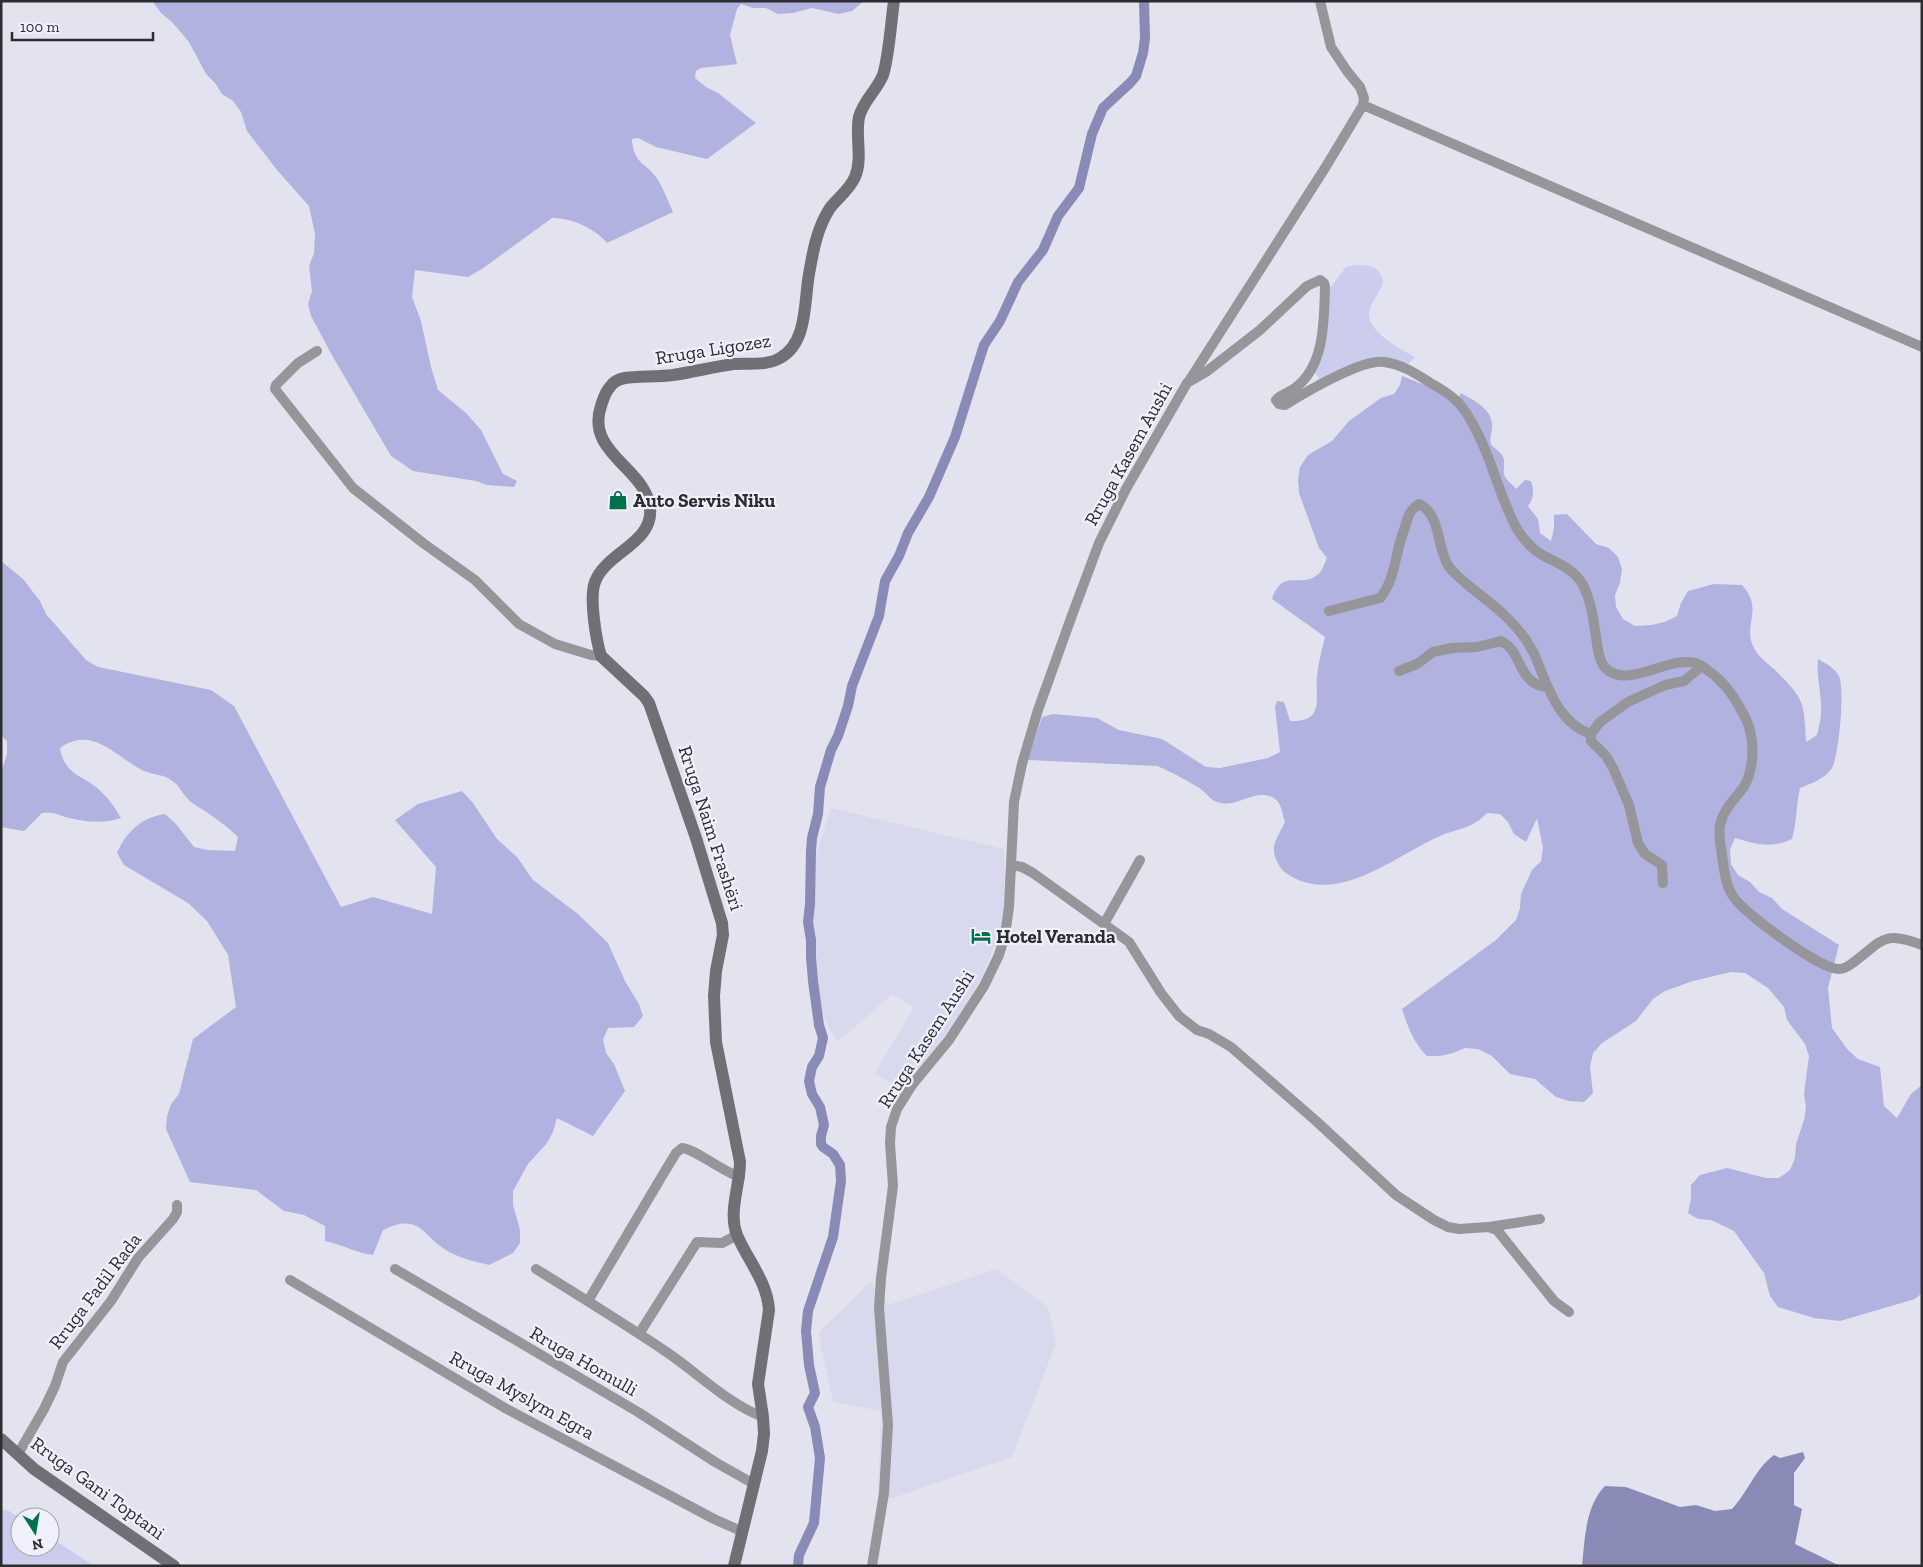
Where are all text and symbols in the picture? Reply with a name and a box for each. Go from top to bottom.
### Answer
scale bar [12,10,154,42]
text: 100 m [20,18,59,36]
street label: Rruga Ligozez [654,328,773,369]
street label: Rruga Kasem Aushi [1079,378,1177,530]
shop icon: Auto Servis Niku [607,489,629,511]
place label: Auto Servis Niku [633,489,775,512]
street label: Rruga Naim Frashëri [673,743,749,913]
hotel icon: Hotel Veranda [970,925,992,947]
place label: Hotel Veranda [996,925,1116,948]
street label: Rruga Kasem Aushi [873,966,979,1112]
street label: Rruga Fadil Rada [44,1228,146,1354]
street label: Rruga Homulli [526,1321,642,1401]
street label: Rruga Myslym Egra [446,1346,598,1444]
street label: Rruga Gani Toptani [27,1432,169,1544]
north arrow [10,1507,60,1557]
text: N [30,1535,45,1554]

